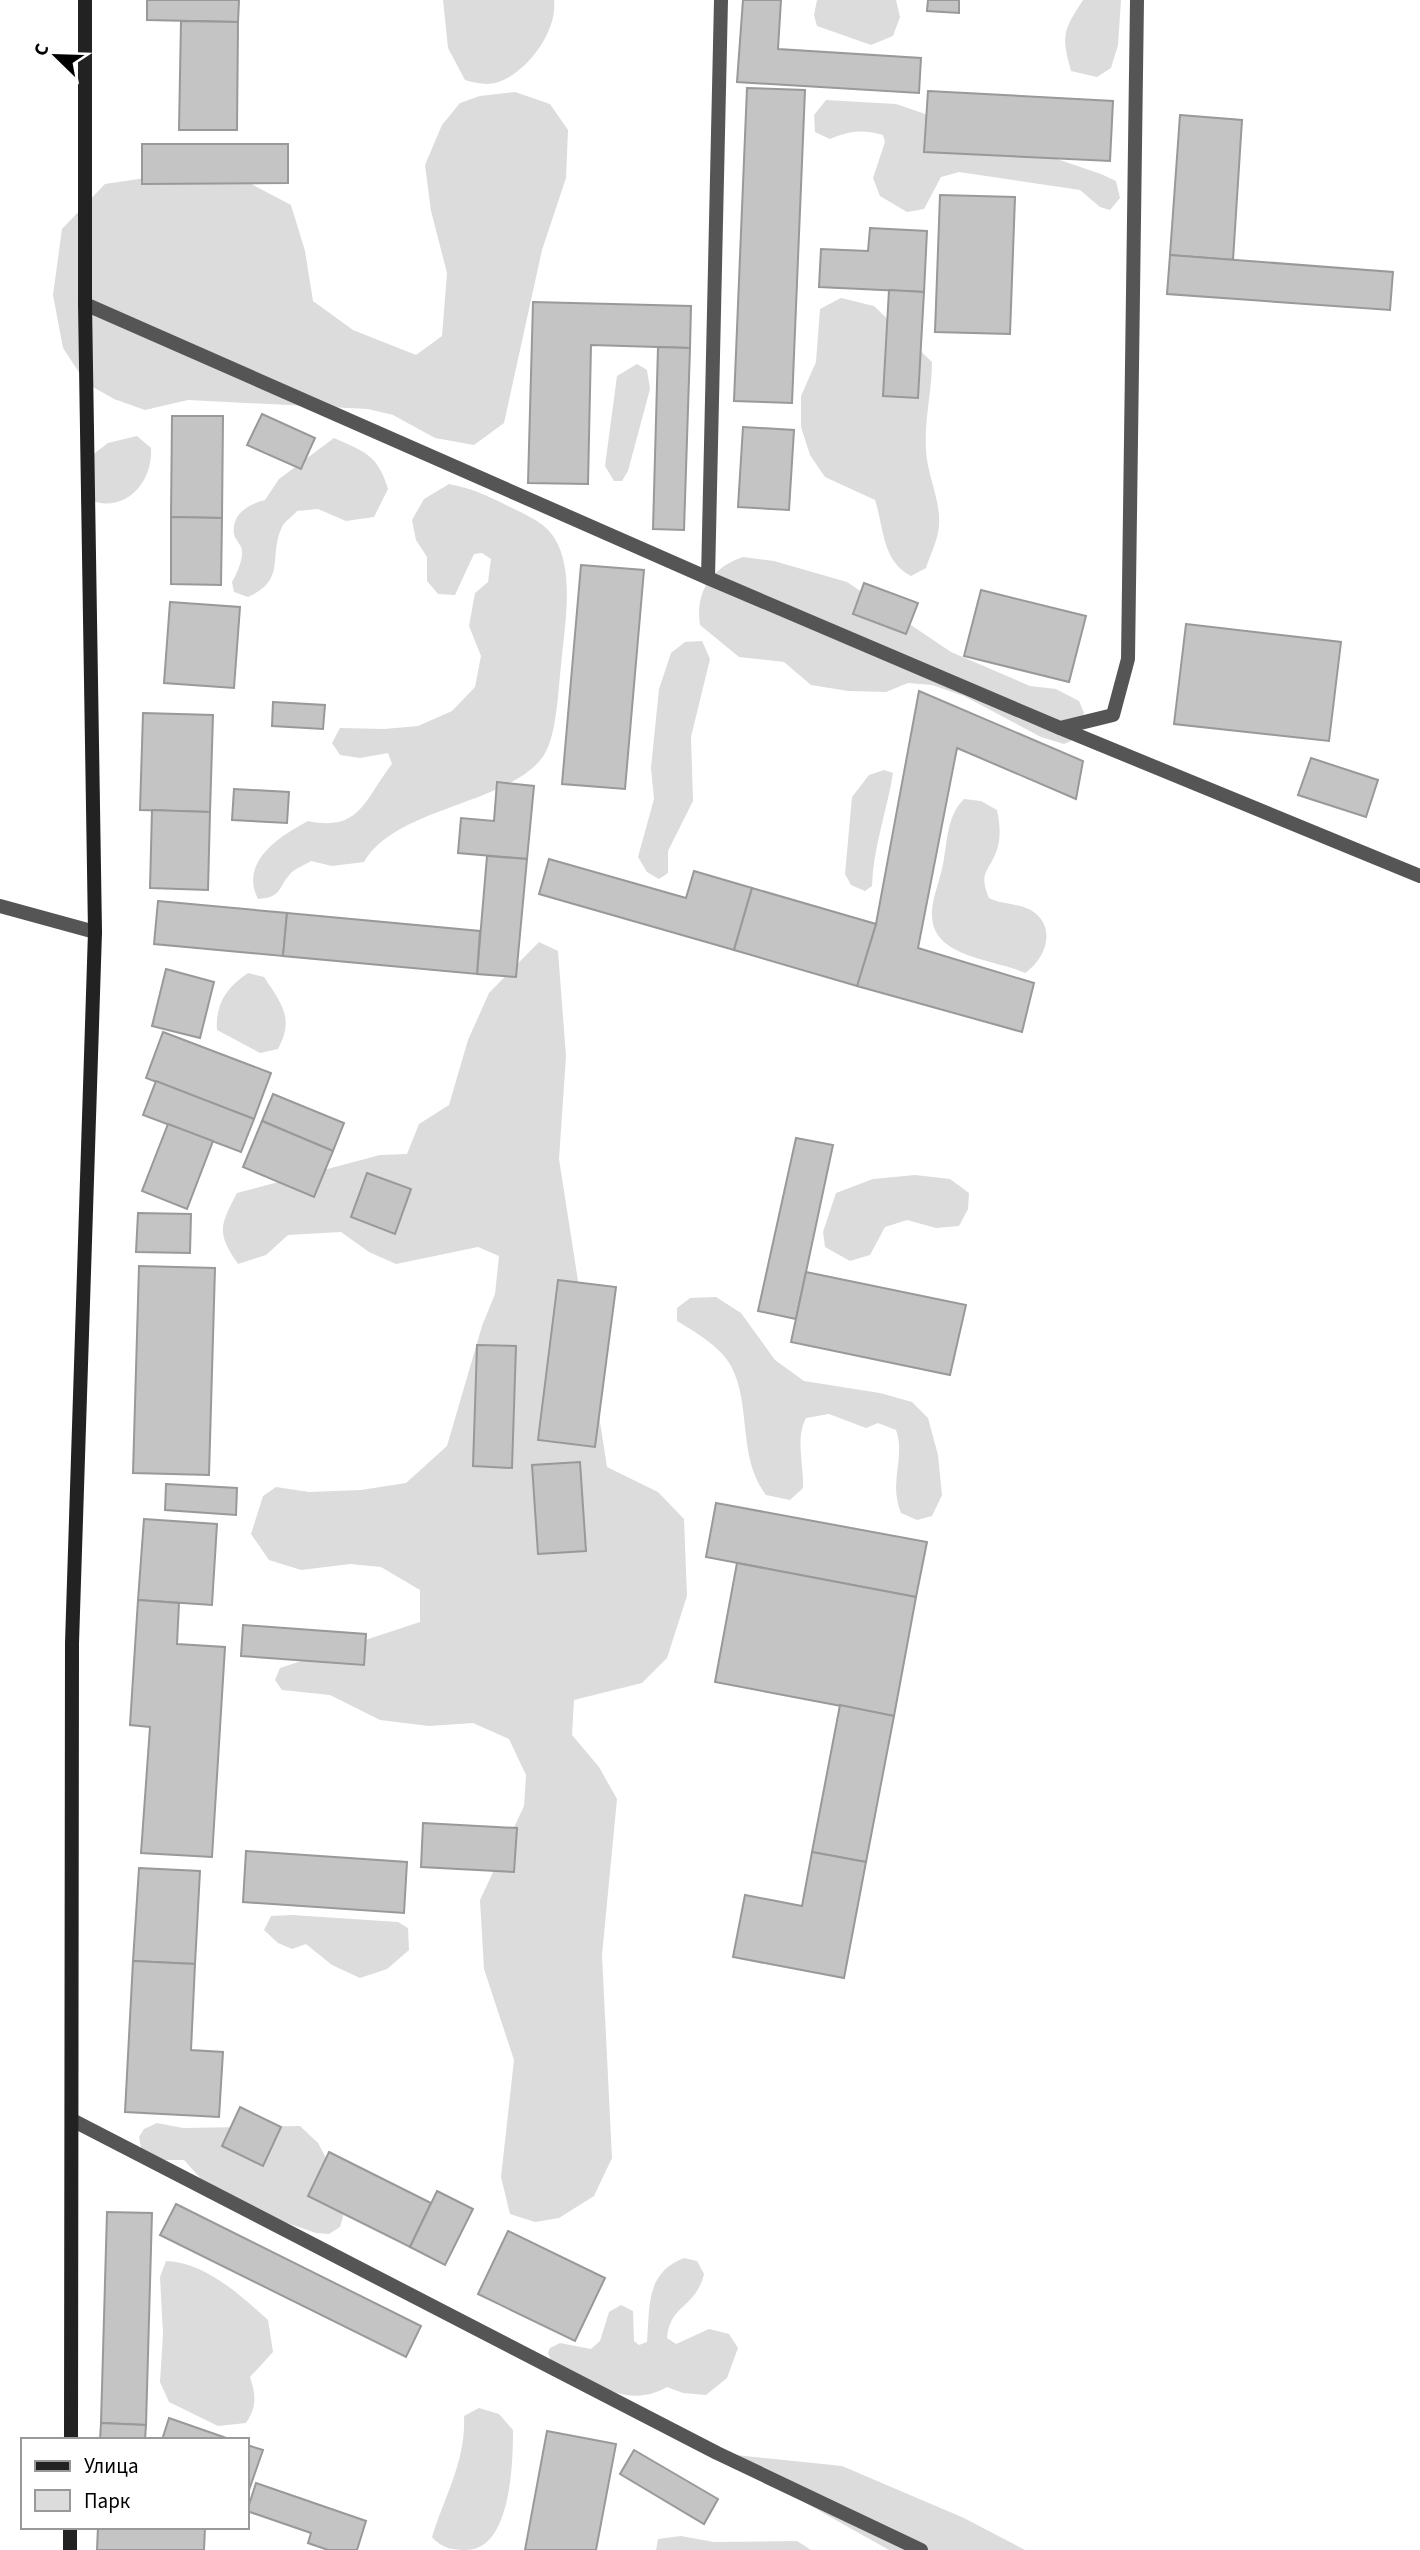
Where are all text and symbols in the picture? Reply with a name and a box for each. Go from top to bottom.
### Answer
north arrow [21,21,91,91]
text: С [27,40,56,60]
legend [21,2438,248,2529]
text: Улица [84,2451,139,2481]
text: Парк [84,2486,131,2516]

